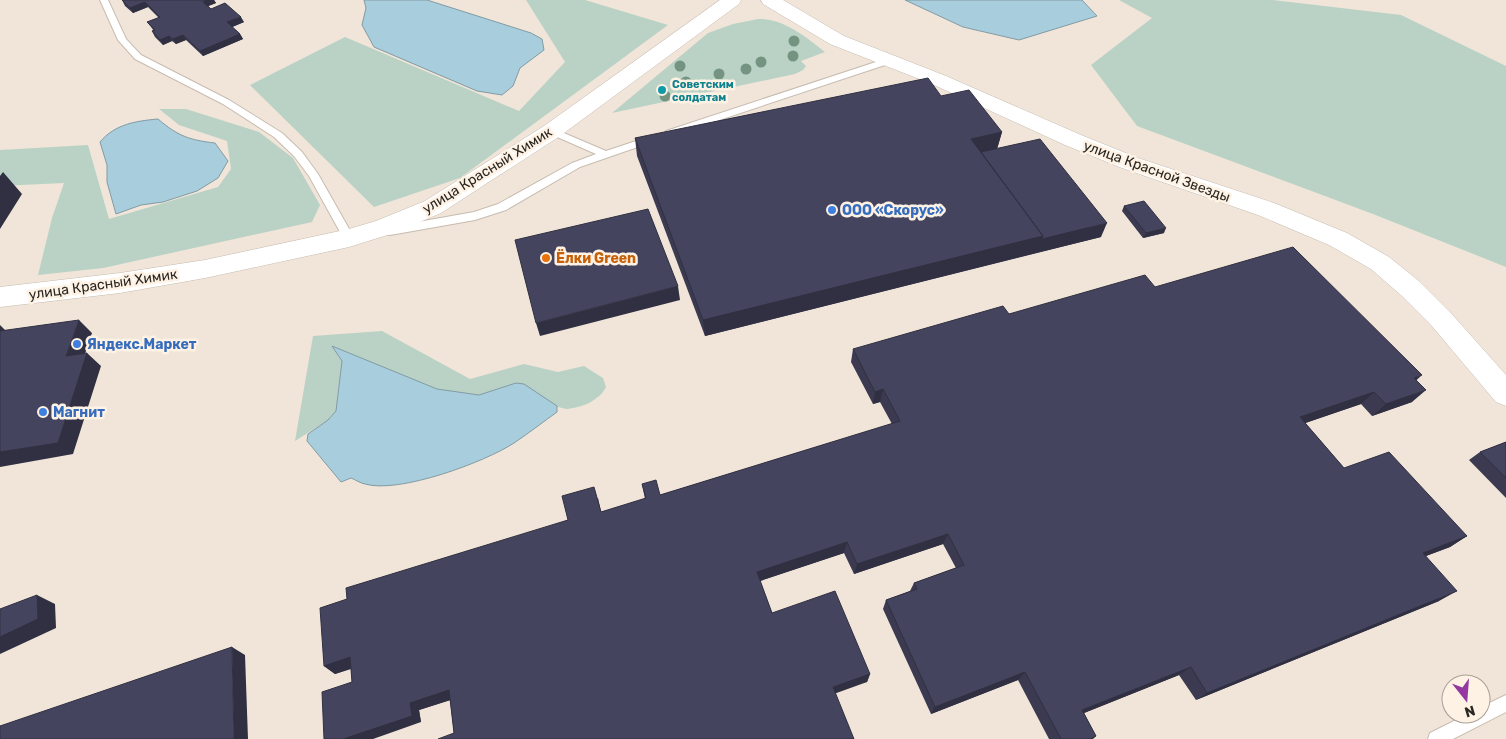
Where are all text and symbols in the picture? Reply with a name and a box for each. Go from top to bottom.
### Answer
place label: Советским солдатам [672,78,734,104]
marker: Советским солдатам [656,84,668,96]
street label: улица Красный Химик [419,123,556,217]
street label: улица Красной Звезды [1081,137,1232,206]
place label: ООО «Скорус» [842,202,944,219]
marker: ООО «Скорус» [826,204,838,216]
place label: Ёлки Green [556,249,636,267]
marker: Ёлки Green [540,252,552,264]
street label: улица Красный Химик [28,266,179,303]
place label: Яндекс.Маркет [87,336,197,353]
marker: Яндекс.Маркет [71,338,83,350]
place label: Магнит [53,404,105,421]
marker: Магнит [37,406,49,418]
north arrow [1441,674,1491,724]
text: N [1462,701,1477,721]

